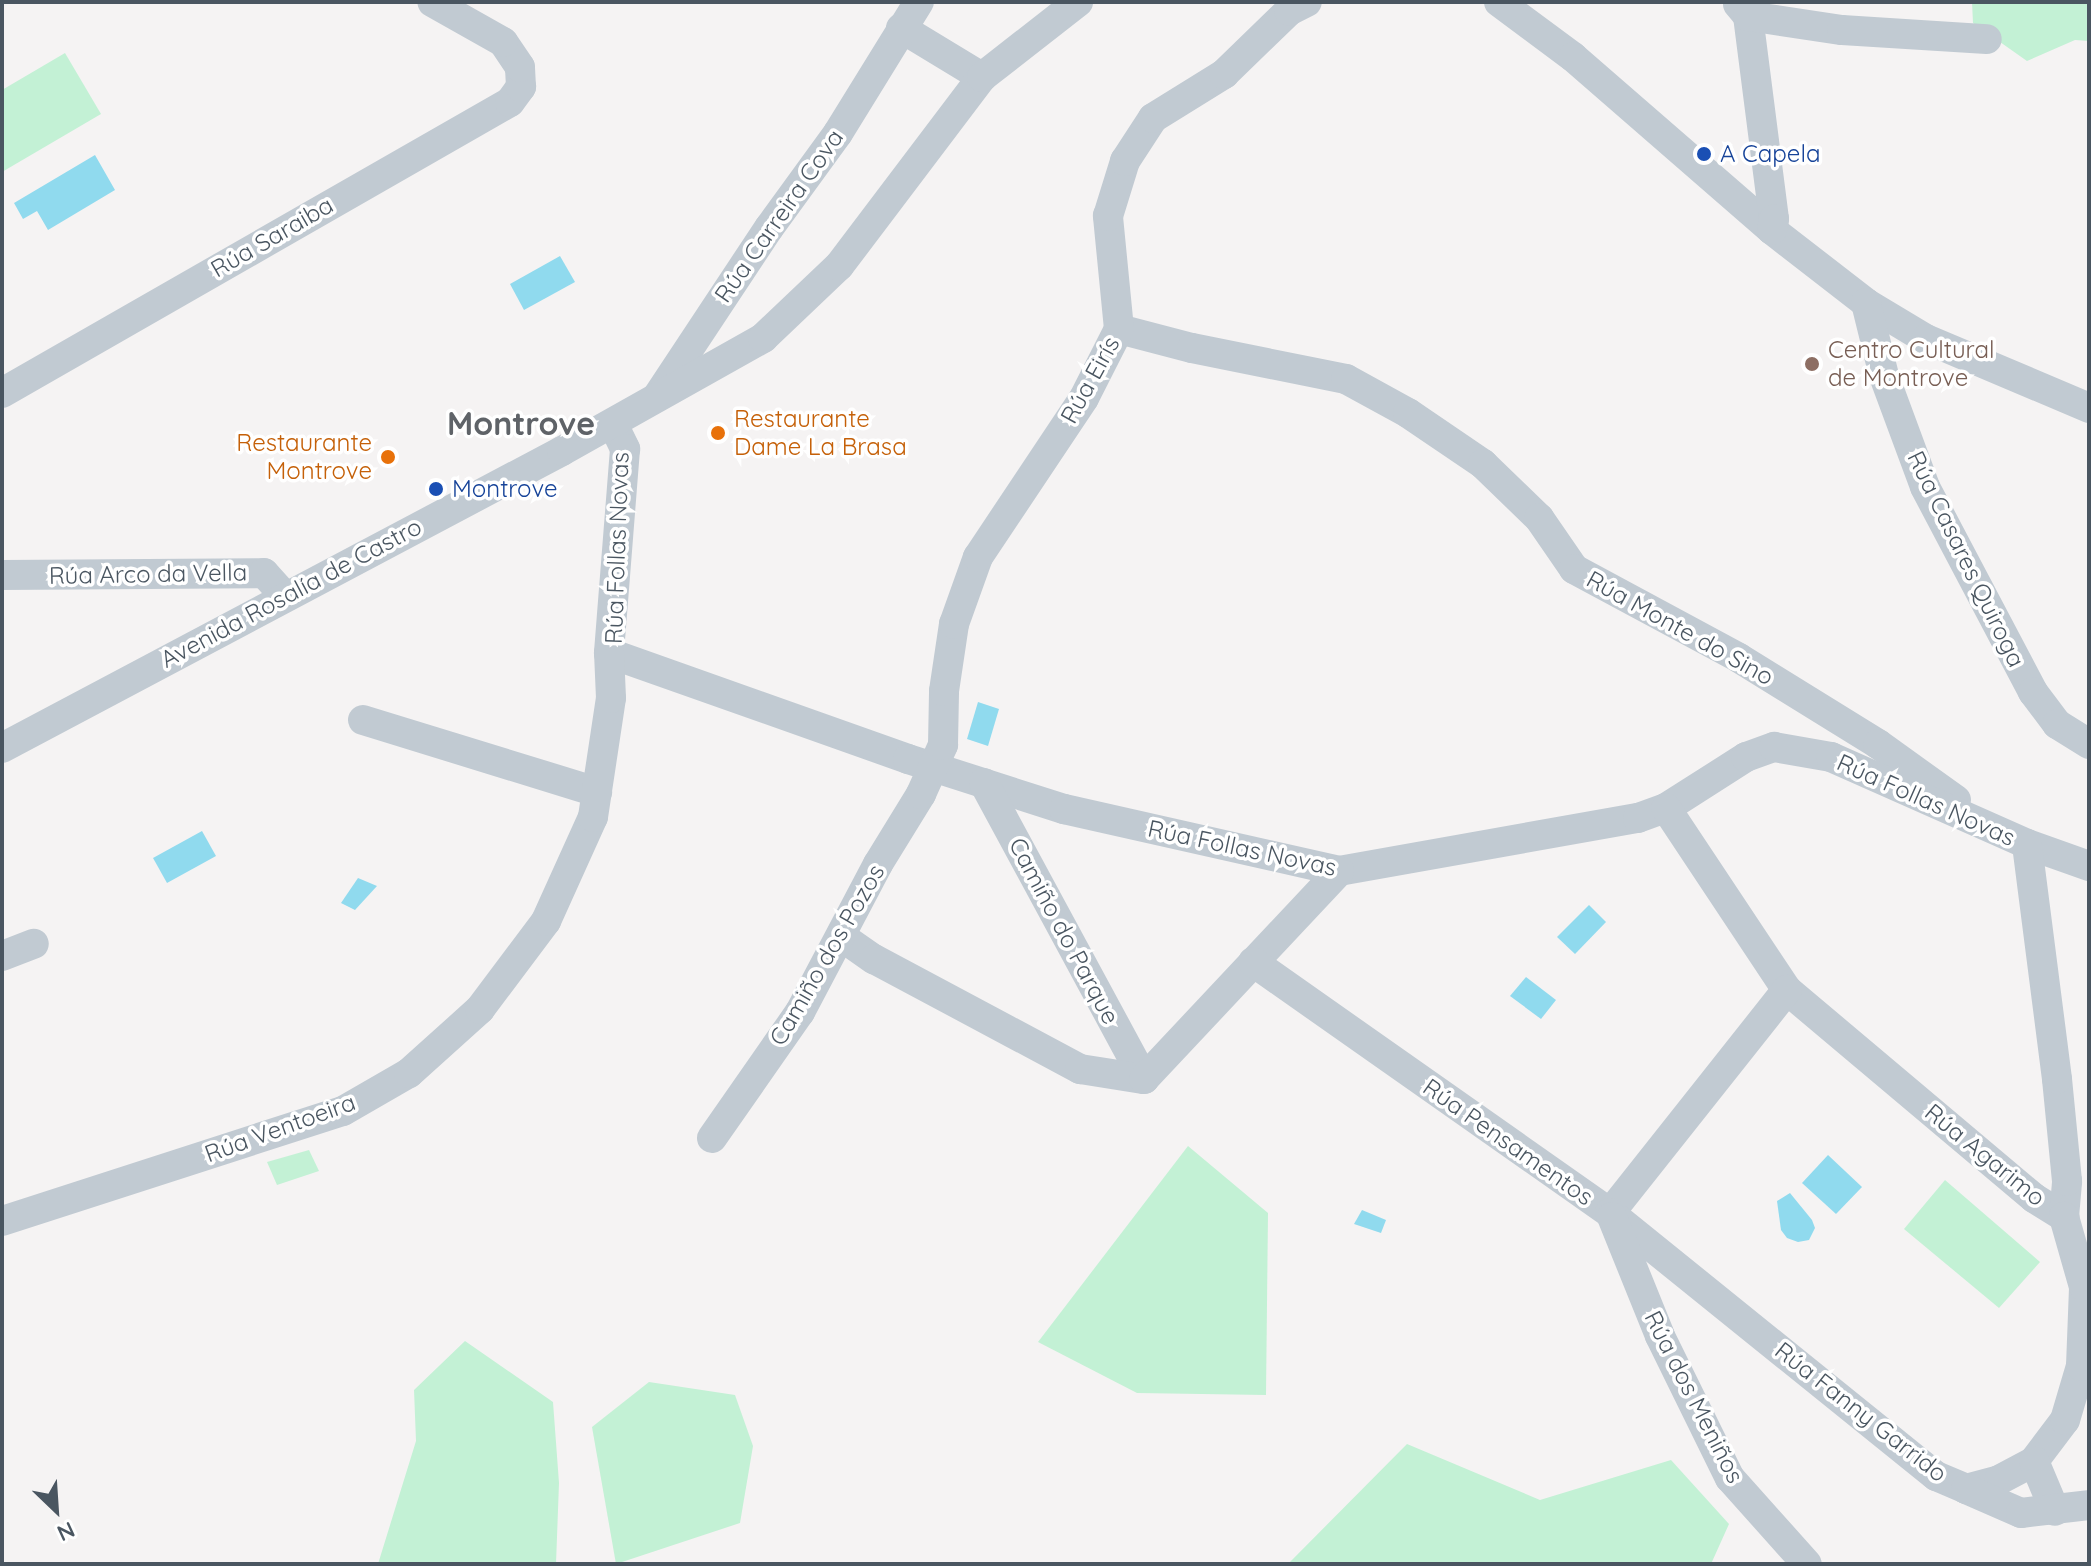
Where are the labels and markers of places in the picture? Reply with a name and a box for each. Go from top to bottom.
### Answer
place label: A Capela [1720,140,1820,168]
marker: A Capela [1695,145,1713,163]
place label: Centro Cultural de Montrove [1828,336,1995,392]
marker: Centro Cultural de Montrove [1803,355,1821,373]
place label: Restaurante Dame La Brasa [734,405,907,461]
marker: Restaurante Dame La Brasa [709,424,727,442]
place label: Restaurante Montrove [236,429,372,485]
marker: Restaurante Montrove [379,448,397,466]
place label: Montrove [452,475,558,503]
marker: Montrove [427,480,445,498]

